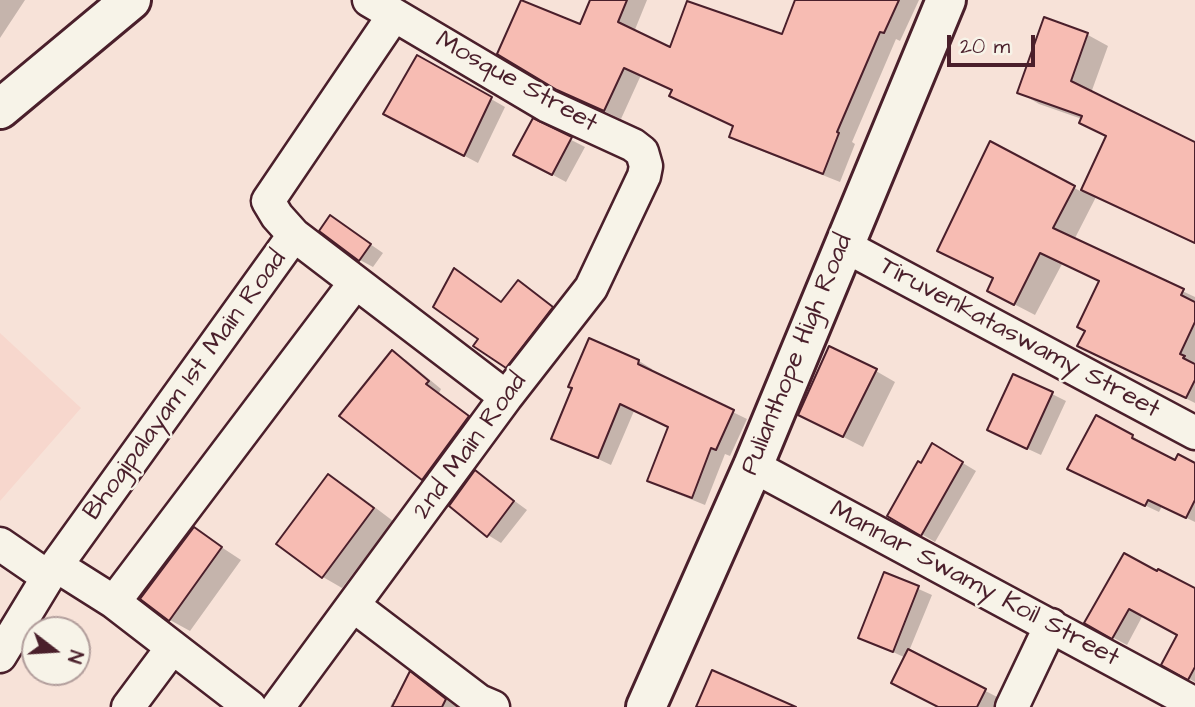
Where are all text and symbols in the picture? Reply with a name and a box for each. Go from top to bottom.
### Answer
scale bar [950,21,1038,65]
street label: Mosque Street [430,26,602,140]
text: 20 m [960,32,1010,61]
street label: Pulianthope High Road [735,230,861,480]
street label: Bhogipalayam 1st Main Road [78,245,294,527]
street label: Tiruvenkataswamy Street [873,252,1165,426]
street label: 2nd Main Road [407,368,535,526]
street label: Mannar Swamy Koil Street [824,495,1124,675]
north arrow [21,616,91,686]
text: N [60,647,89,666]

